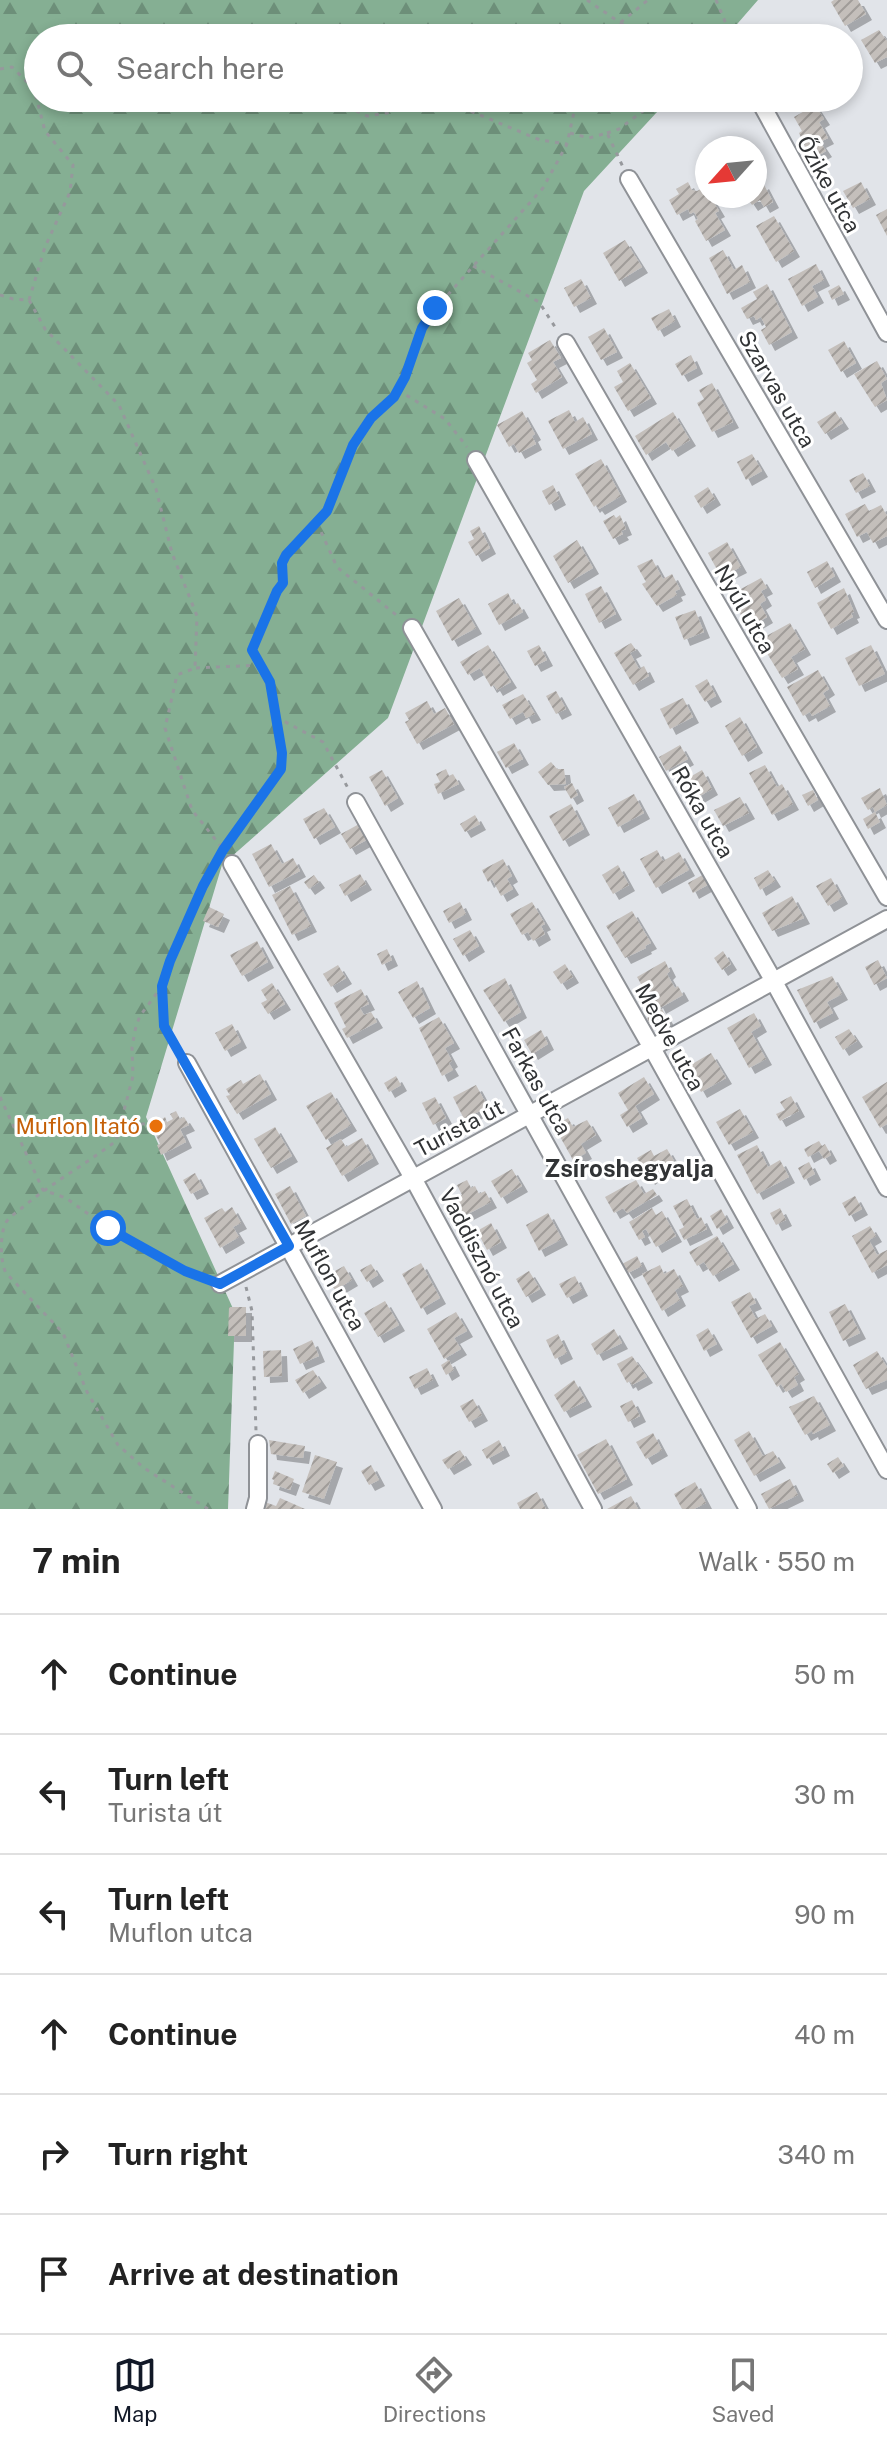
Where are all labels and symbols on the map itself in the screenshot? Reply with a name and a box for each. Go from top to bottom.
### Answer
street label: Őzike utca [792,130,867,237]
north arrow [695,136,767,208]
route end [417,290,453,326]
street label: Szarvas utca [733,326,821,452]
street label: Nyúl utca [709,560,781,658]
street label: Róka utca [666,762,740,862]
street label: Medve utca [630,979,710,1095]
street label: Farkas utca [497,1023,577,1139]
street label: Turista út [410,1094,508,1162]
place label: Muflon Itató [15,1113,140,1139]
marker: Muflon Itató [147,1117,165,1135]
district label: Zsíroshegyalja [544,1154,714,1182]
street label: Vaddisznó utca [434,1184,530,1332]
route start [90,1210,126,1246]
street label: Muflon utca [289,1215,371,1335]

